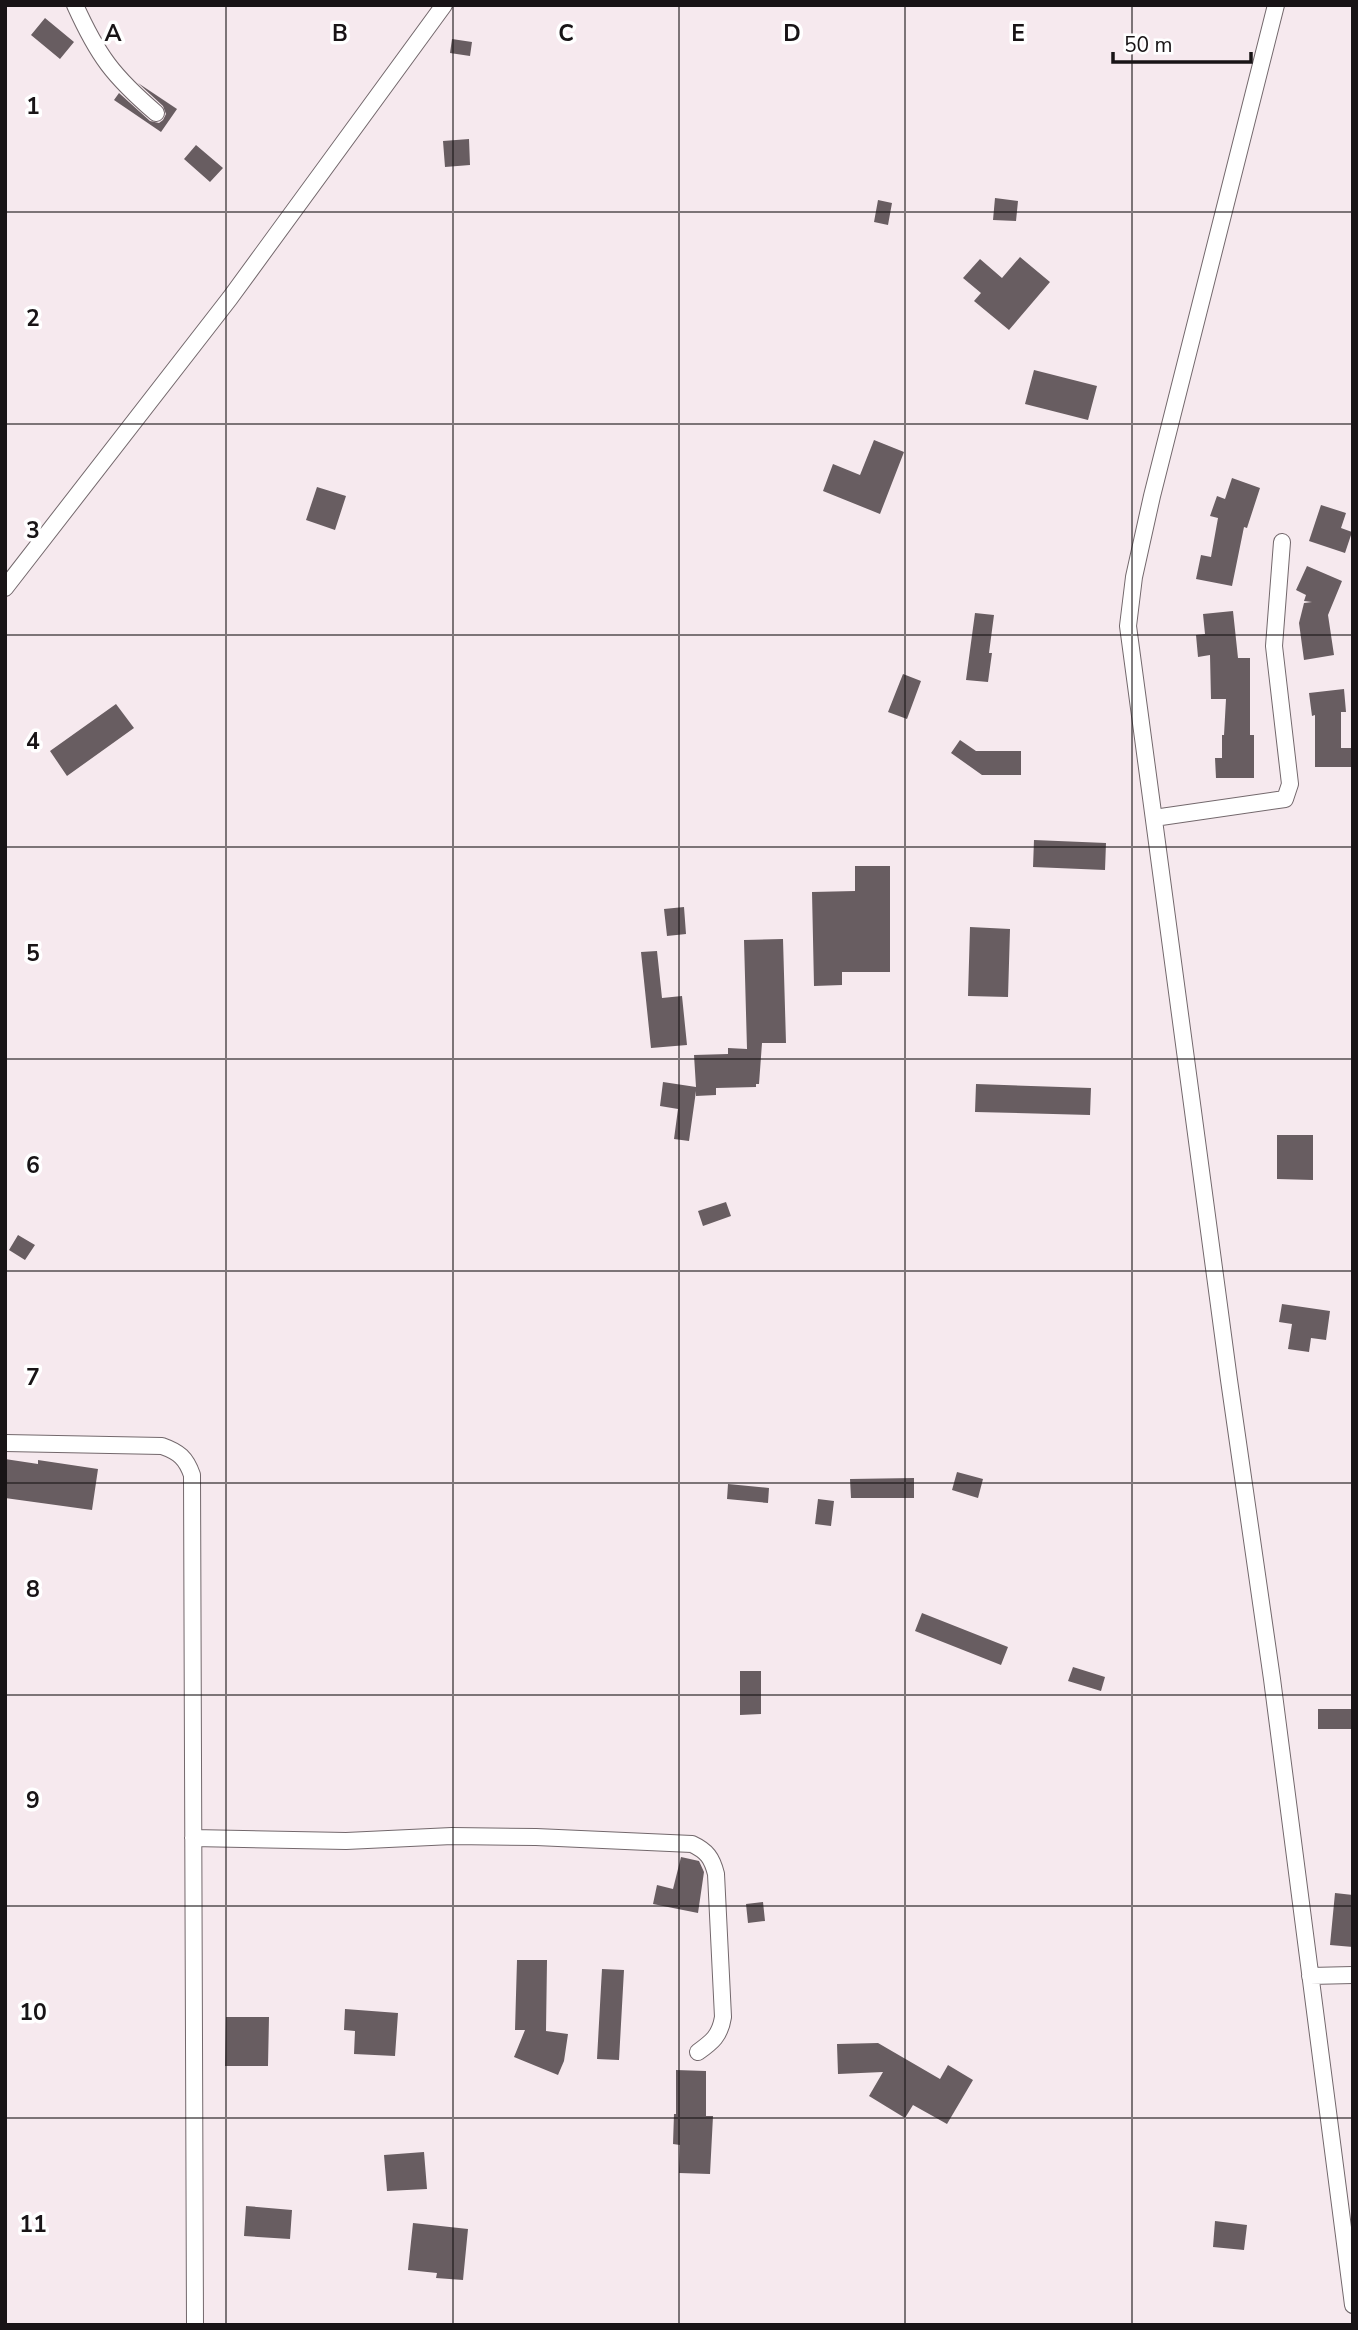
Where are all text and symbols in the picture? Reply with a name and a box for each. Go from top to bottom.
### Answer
text: A [104,18,122,49]
text: B [332,18,348,49]
text: C [558,18,574,49]
text: D [783,18,801,49]
text: E [1011,18,1025,49]
scale bar [1113,21,1251,65]
text: 50 m [1124,31,1173,59]
text: 1 [26,91,40,122]
text: 2 [26,303,40,334]
text: 3 [26,515,40,546]
text: 4 [26,726,40,757]
text: 5 [26,938,40,969]
text: 6 [26,1150,40,1181]
text: 7 [26,1362,40,1393]
text: 8 [26,1574,40,1605]
text: 9 [26,1785,40,1816]
text: 10 [19,1997,47,2028]
text: 11 [19,2209,47,2240]

